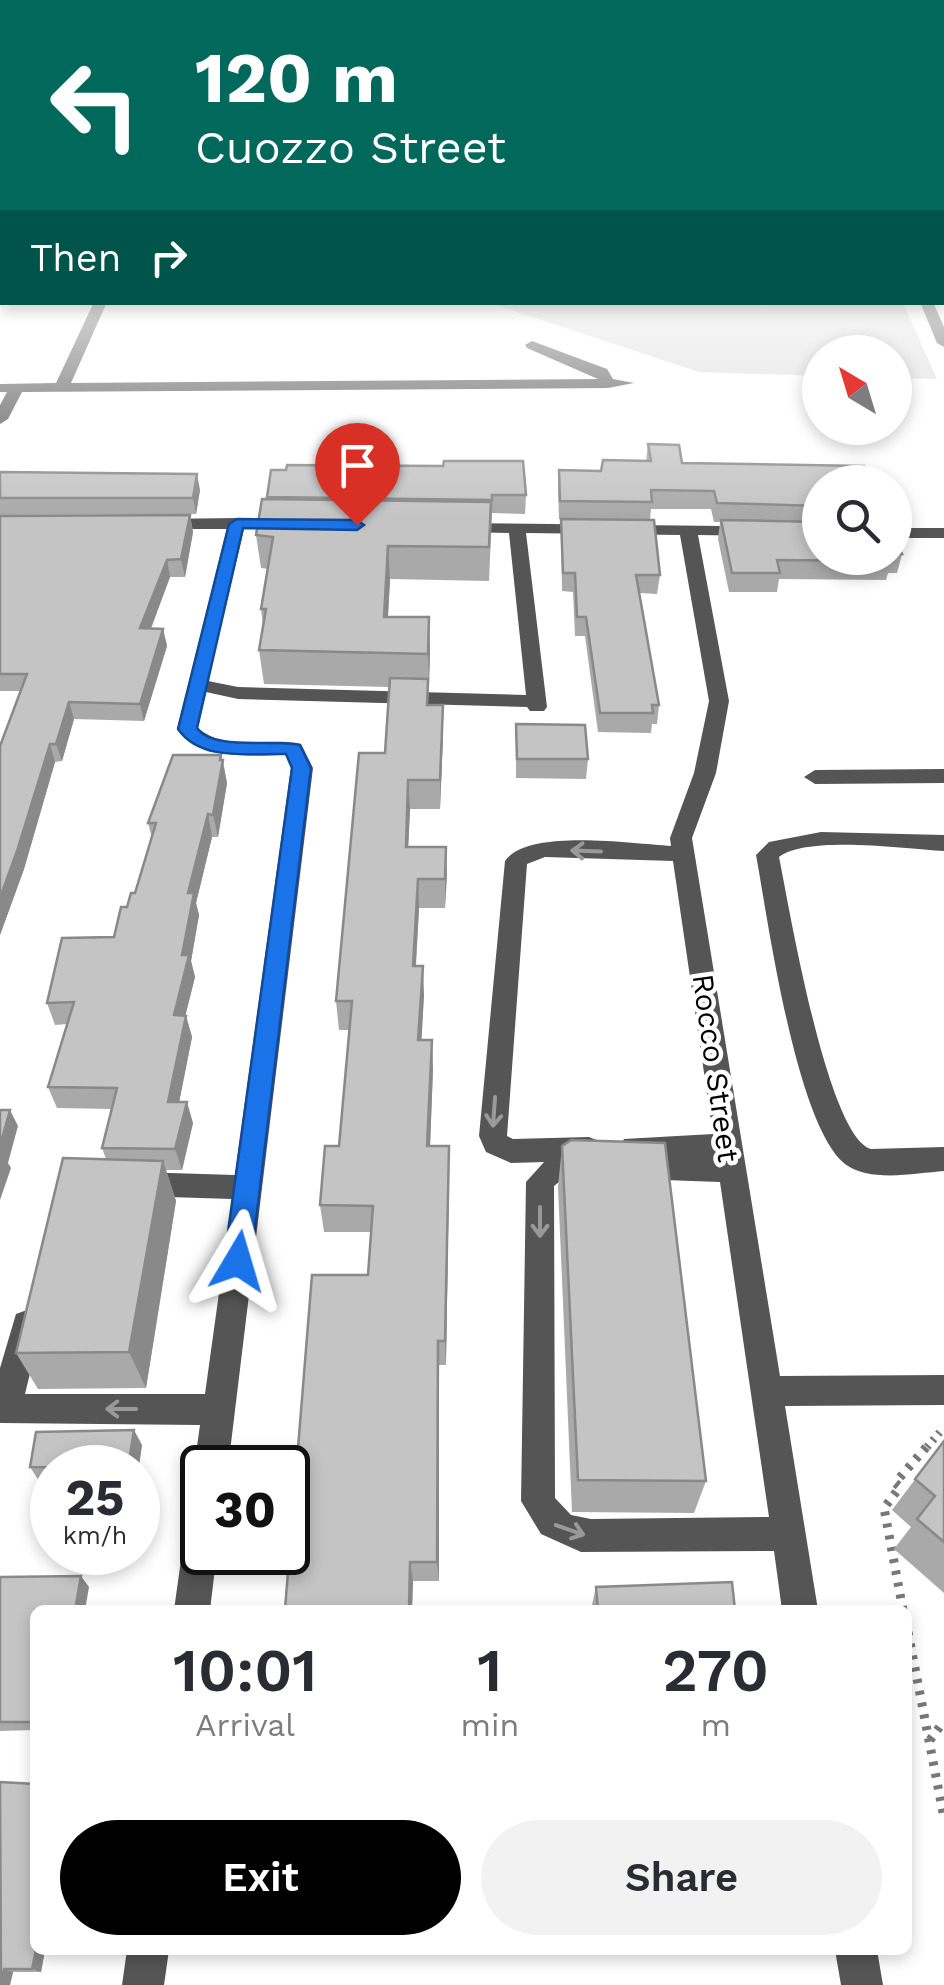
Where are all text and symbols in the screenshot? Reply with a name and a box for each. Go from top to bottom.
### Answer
text: 120 m [195,37,398,119]
icon: left [30,40,160,170]
text: Cuozzo Street [195,121,506,174]
icon: right [141,230,196,285]
text: Then [30,236,121,280]
north arrow [802,335,912,445]
map controls [802,335,912,575]
pin [315,423,400,526]
icon: arrive [330,438,385,493]
button: search [802,465,912,575]
one-way arrow [570,841,602,860]
street label: Rocco Street [685,972,747,1165]
one-way arrow [484,1095,503,1127]
one-way arrow [530,1206,550,1238]
position arrow [186,1209,290,1313]
one-way arrow [105,1400,138,1418]
speed limit sign: 30 [180,1445,310,1575]
text: 25 [66,1468,124,1527]
text: km/h [63,1521,127,1550]
one-way arrow [553,1522,585,1540]
text: 10:01 [173,1635,317,1706]
text: 1 [477,1635,502,1706]
text: 270 [662,1635,769,1706]
text: Arrival [195,1706,295,1744]
text: min [460,1706,519,1744]
text: m [700,1706,731,1744]
button: Exit [60,1820,461,1935]
button: Share [481,1820,882,1935]

